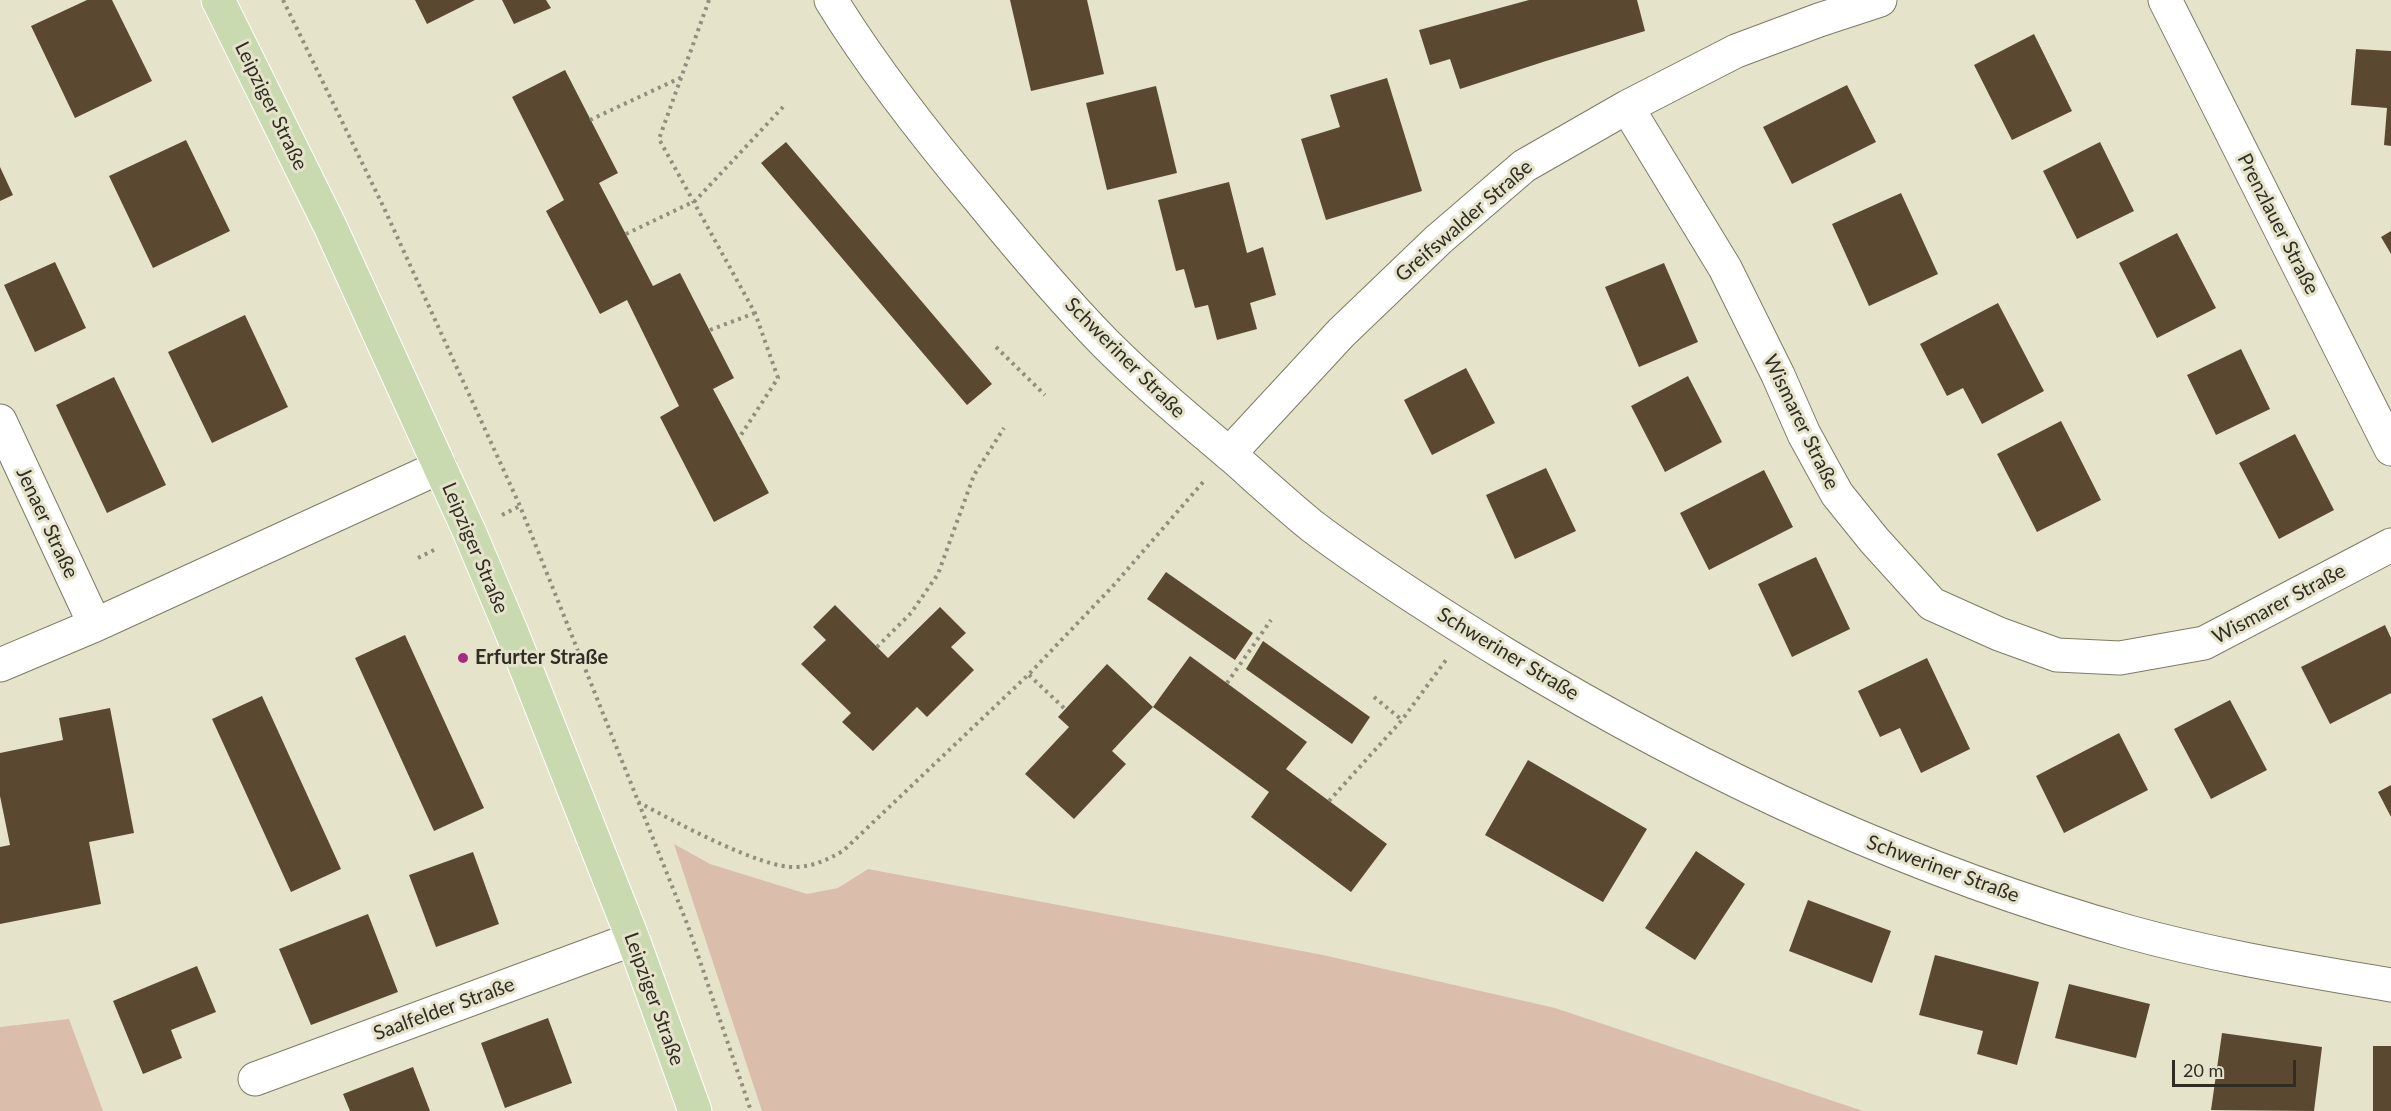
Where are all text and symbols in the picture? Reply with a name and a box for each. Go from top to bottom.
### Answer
street label: Leipziger Straße [230,38,312,174]
street label: Prenzlauer Straße [2232,149,2324,299]
street label: Greifswalder Straße [1391,155,1537,287]
street label: Schweriner Straße [1060,293,1190,423]
street label: Wismarer Straße [1758,351,1844,493]
street label: Jenaer Straße [11,464,83,582]
street label: Leipziger Straße [437,479,513,617]
street label: Wismarer Straße [2208,559,2350,649]
street label: Schweriner Straße [1433,602,1583,706]
place label: Erfurter Straße [475,646,608,670]
marker: Erfurter Straße [456,651,470,665]
street label: Schweriner Straße [1863,830,2023,908]
street label: Leipziger Straße [619,929,689,1069]
street label: Saalfelder Straße [370,972,518,1046]
scale bar [2175,1048,2300,1086]
text: 20 m [2183,1059,2223,1081]

